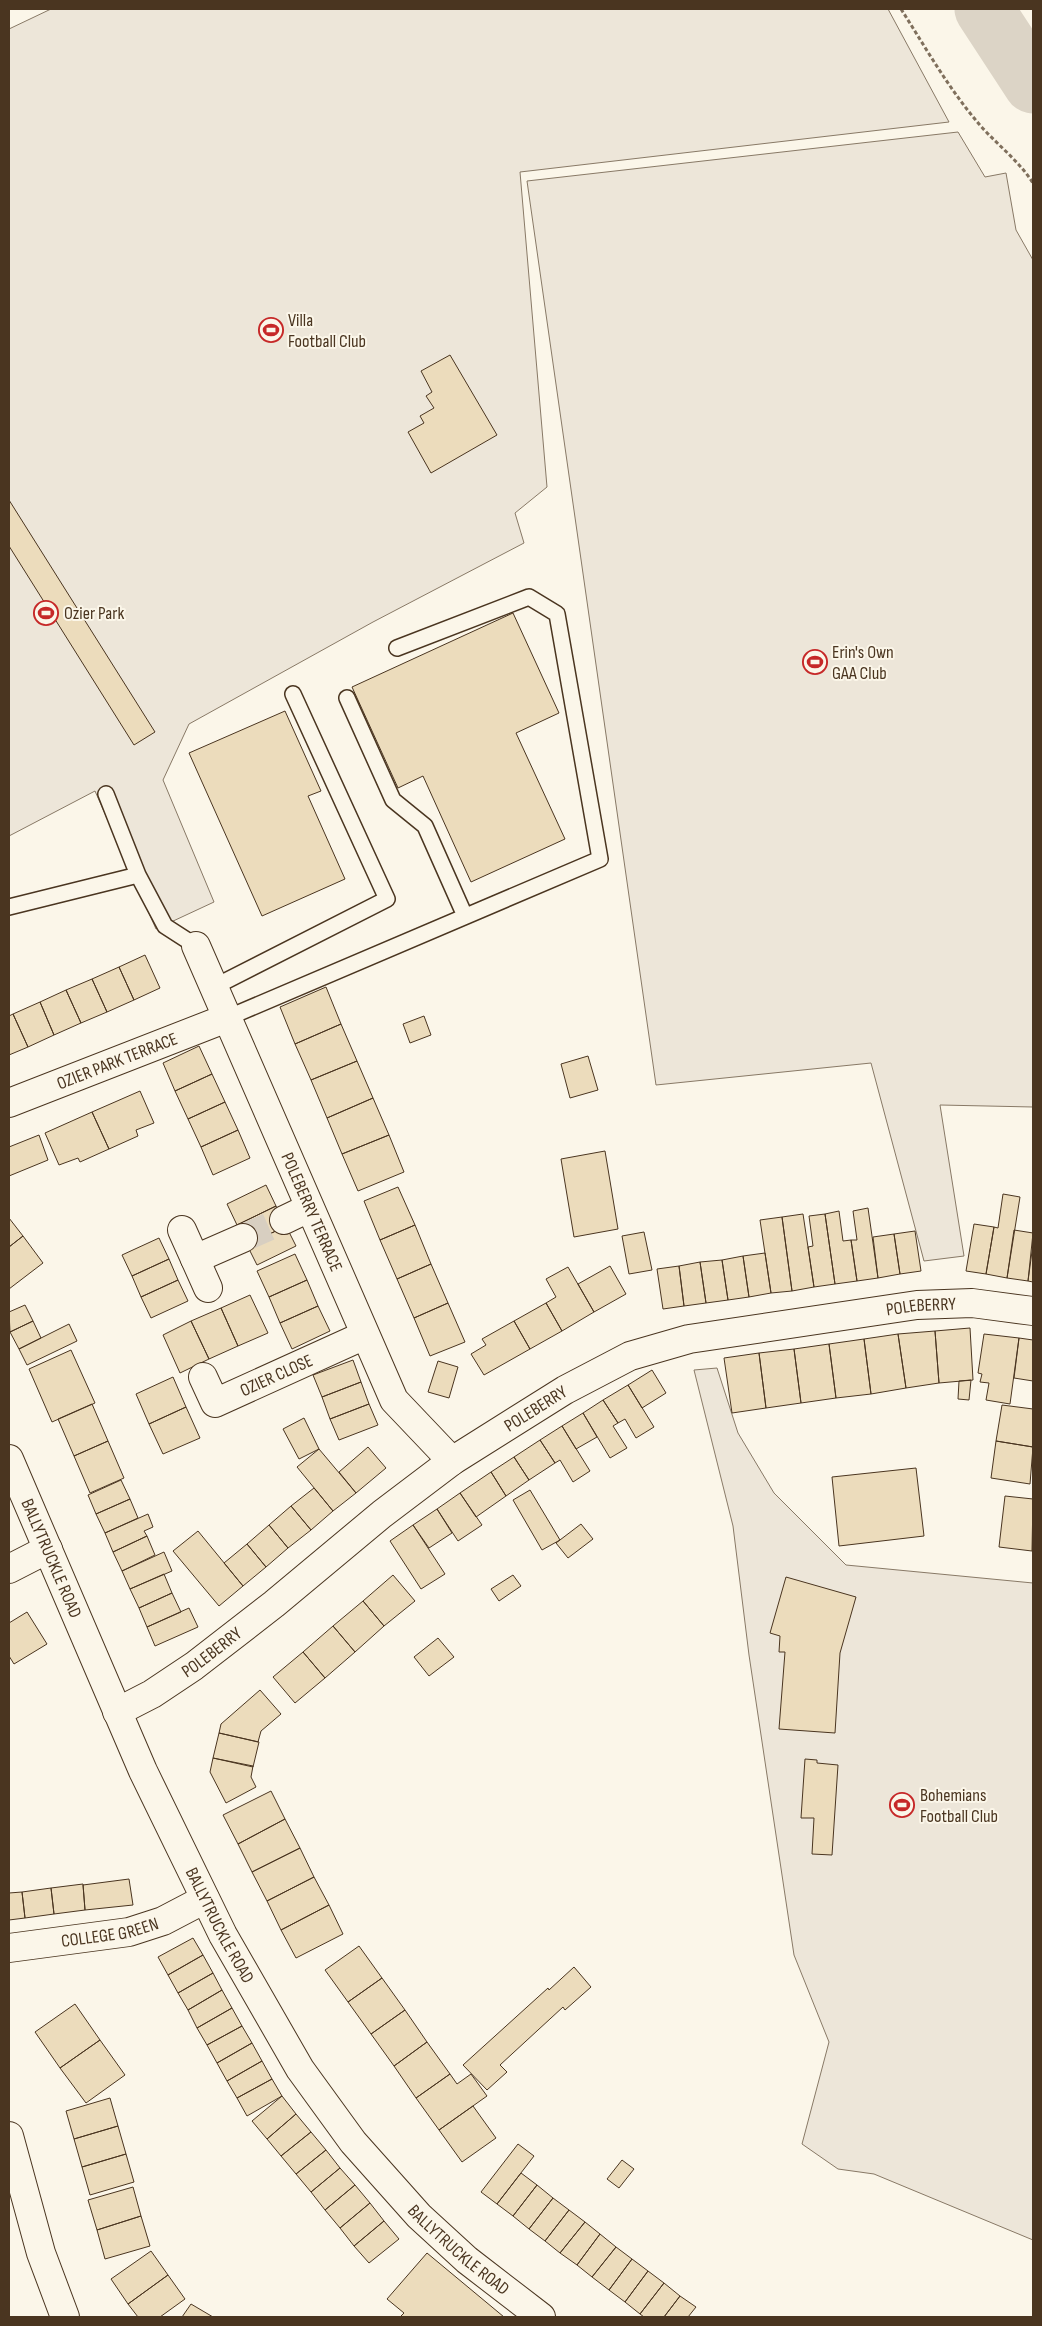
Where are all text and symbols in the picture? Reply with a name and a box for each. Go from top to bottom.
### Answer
place label: Villa Football Club [288,310,366,352]
sports icon: Villa Football Club [258,317,284,343]
sports icon: Ozier Park [33,600,59,626]
place label: Ozier Park [64,603,124,624]
place label: Erin's Own GAA Club [832,642,894,684]
sports icon: Erin's Own GAA Club [802,649,828,675]
street label: OZIER PARK TERRACE [54,1028,180,1094]
street label: POLEBERRY TERRACE [277,1149,347,1275]
street label: POLEBERRY [885,1293,957,1320]
street label: OZIER CLOSE [237,1350,316,1401]
street label: POLEBERRY [500,1381,571,1436]
street label: BALLYTRUCKLE ROAD [17,1496,86,1621]
street label: POLEBERRY [178,1622,246,1682]
place label: Bohemians Football Club [920,1785,998,1827]
sports icon: Bohemians Football Club [889,1792,915,1818]
street label: BALLYTRUCKLE ROAD [181,1864,259,1987]
street label: COLLEGE GREEN [60,1913,161,1951]
street label: BALLYTRUCKLE ROAD [403,2200,514,2299]

